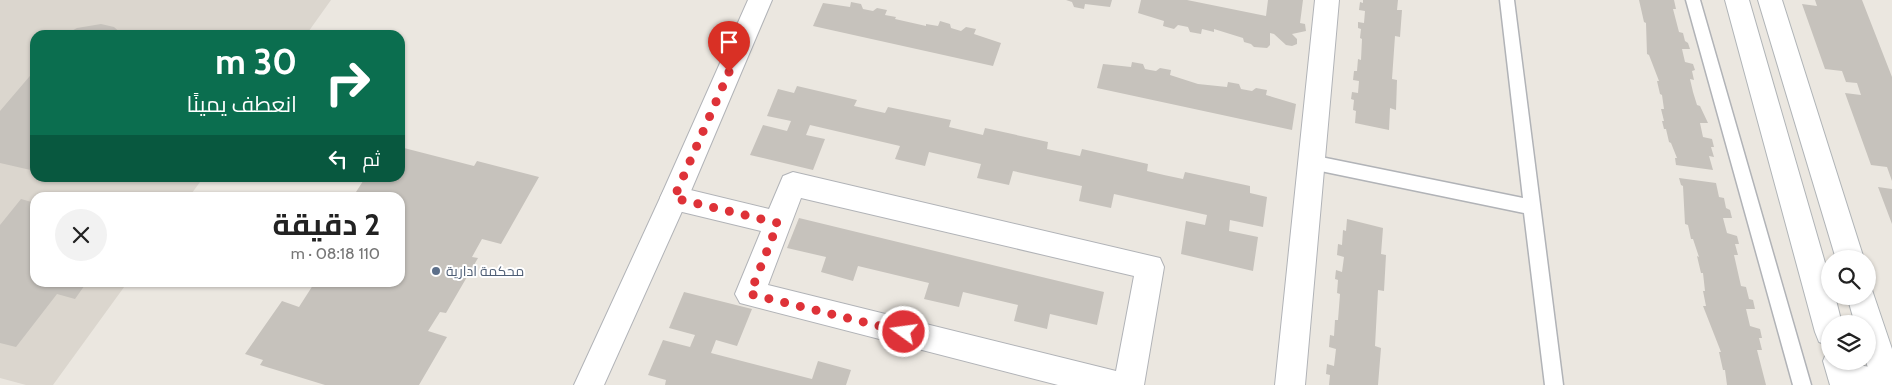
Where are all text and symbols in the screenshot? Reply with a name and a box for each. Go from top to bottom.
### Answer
pin [708,21,750,72]
icon: arrive [715,28,743,56]
text: 30 m [215,40,297,83]
icon: right [315,50,380,115]
text: انعطف يمينًا [186,91,297,118]
icon: left [324,145,352,173]
text: ثم [362,148,380,171]
text: 2 دقيقة [273,206,380,243]
button: close [55,209,107,261]
text: 110 m · 08:18 [291,244,380,263]
map controls [1821,250,1876,370]
button: search [1821,250,1876,305]
place label: محكمة ادارية [446,262,524,280]
marker: محكمة ادارية [430,265,442,277]
position arrow [877,305,929,357]
button: layers [1821,315,1876,370]

